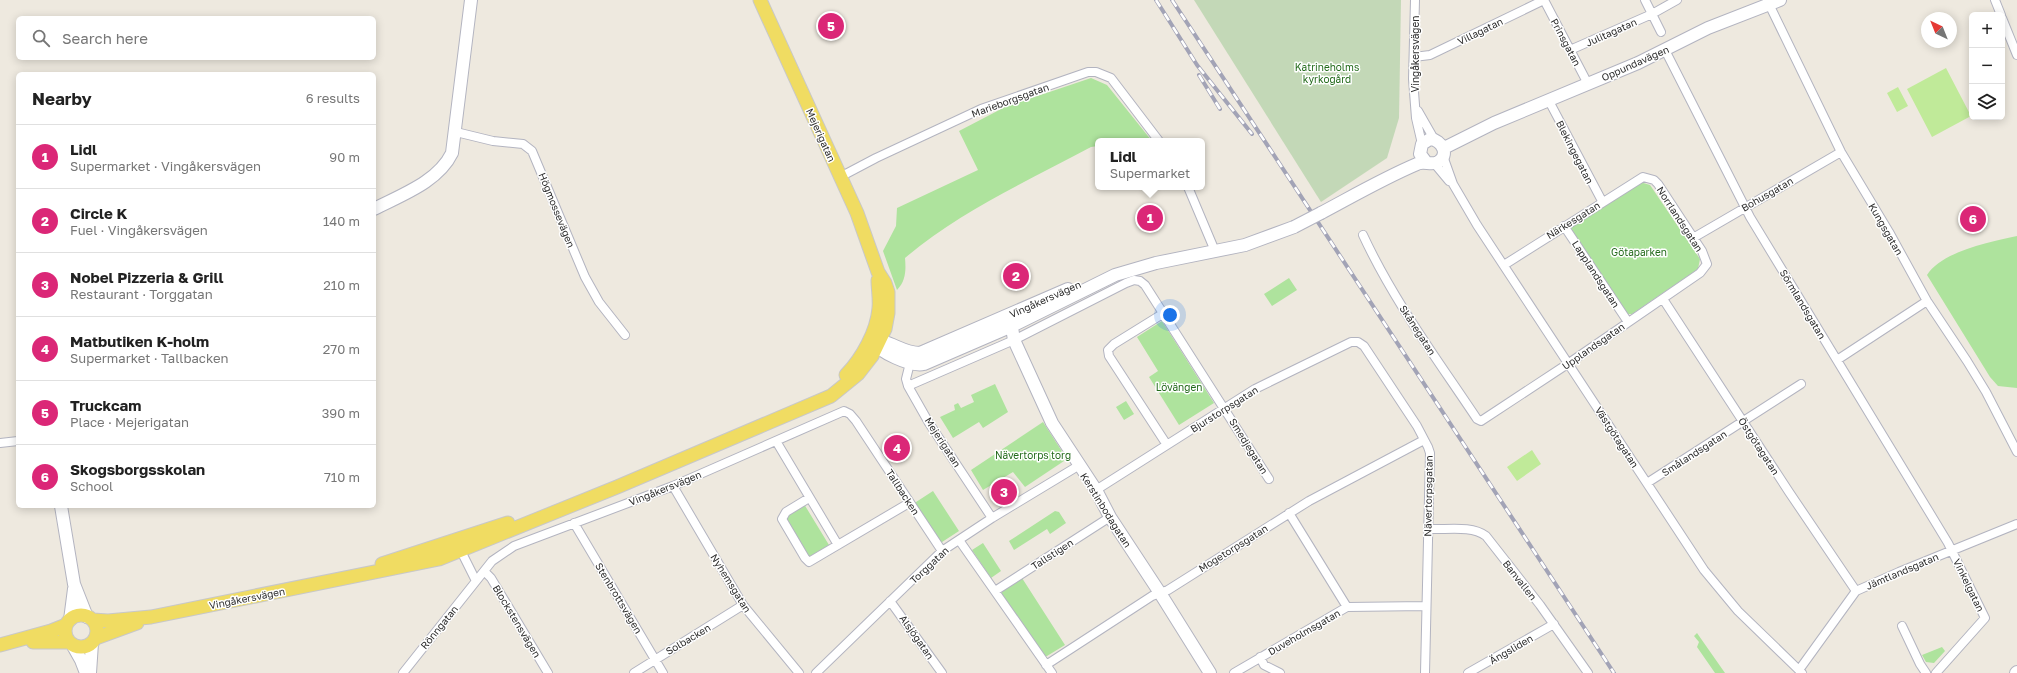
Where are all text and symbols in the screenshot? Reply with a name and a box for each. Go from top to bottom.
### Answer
pin: 5 [818,11,844,41]
north arrow [1921,12,1957,48]
map controls [1969,12,2005,120]
button: + [1969,12,2005,48]
street label: Villagatan [1455,15,1505,47]
street label: Julitagatan [1584,15,1638,49]
search box [16,16,376,60]
street label: Vingåkersvägen [1409,16,1421,92]
street label: Prinsgatan [1548,16,1584,68]
icon: search [30,27,52,49]
text: Search here [62,29,148,47]
street label: Oppundavägen [1599,43,1671,83]
button: − [1969,48,2005,84]
park label: Katrineholms kyrkogård [1295,61,1359,85]
street label: Marieborgsgatan [970,80,1050,120]
button: layers [1969,84,2005,120]
text: Nearby [32,88,92,109]
text: 6 results [306,90,360,106]
street label: Mejerigatan [804,107,838,163]
street label: Blekingegatan [1554,118,1596,186]
popup [1095,138,1205,190]
text: Lidl [70,140,97,158]
text: Lidl [1110,147,1137,165]
text: 1 [42,149,48,165]
text: 90 m [329,149,360,165]
text: Supermarket · Vingåkersvägen [70,158,261,174]
text: Supermarket [1110,165,1190,181]
street label: Högmossevägen [536,171,578,249]
street label: Bohusgatan [1739,174,1795,214]
street label: Norrlandsgatan [1654,184,1706,254]
street label: Närkesgatan [1544,199,1602,241]
street label: Kungsgatan [1866,201,1906,257]
pin: 1 [1137,203,1163,233]
text: Circle K [70,204,127,222]
pin: 6 [1960,204,1986,234]
text: 2 [41,213,49,229]
text: 140 m [323,213,360,229]
text: Fuel · Vingåkersvägen [70,222,208,238]
street label: Lapplandsgatan [1570,238,1622,310]
park label: Götaparken [1611,246,1667,258]
pin: 2 [1003,261,1029,291]
street label: Sörmlandsgatan [1777,267,1829,341]
text: Nobel Pizzeria & Grill [70,268,224,286]
text: 3 [41,277,49,293]
text: 210 m [323,277,360,293]
street label: Vingåkersvägen [1007,278,1083,320]
text: Restaurant · Torggatan [70,286,213,302]
street label: Skånegatan [1397,303,1439,357]
your location [1160,305,1180,325]
street label: Upplandsgatan [1559,320,1627,372]
text: Matbutiken K-holm [70,332,209,350]
text: 4 [41,341,49,357]
text: 270 m [323,341,360,357]
text: Supermarket · Tallbacken [70,350,229,366]
park label: Lövängen [1156,381,1202,393]
street label: Bjurstorpsgatan [1188,383,1260,435]
text: Truckcam [70,396,141,414]
street label: Västgötagatan [1593,404,1641,470]
text: 5 [41,405,49,421]
text: 390 m [322,405,360,421]
text: Place · Mejerigatan [70,414,189,430]
street label: Mejerigatan [922,415,964,469]
street label: Östgötagatan [1736,415,1783,477]
street label: Smedjegatan [1227,416,1271,476]
street label: Smålandsgatan [1659,428,1729,478]
pin: 4 [884,433,910,463]
park label: Nävertorps torg [995,449,1071,461]
street label: Nävertorpsgatan [1421,455,1435,537]
text: Skogsborgsskolan [70,460,205,478]
street label: Tallbacken [884,467,922,517]
street label: Vingåkersvägen [627,468,703,508]
text: 6 [41,469,49,485]
text: 710 m [324,469,360,485]
street label: Kerstinbodagatan [1078,470,1134,550]
pin: 3 [991,477,1017,507]
text: School [70,478,113,494]
street label: Mogetorpsgatan [1196,522,1270,574]
street label: Tallstigen [1029,536,1075,572]
street label: Torggatan [907,544,951,586]
street label: Jämtlandsgatan [1864,550,1940,592]
street label: Nyhemsgatan [708,551,754,615]
street label: Vinkelgatan [1951,557,1987,613]
street label: Banvallen [1501,558,1539,602]
street label: Stenbrottsvägen [593,560,645,636]
street label: Blockstensvägen [491,583,543,659]
street label: Vingåkersvägen [208,585,286,611]
street label: Rönngatan [418,603,460,651]
street label: Duveholmsgatan [1266,606,1342,658]
street label: Alsjögatan [897,613,937,661]
street label: Solbacken [663,621,713,657]
street label: Ängsliden [1487,631,1535,666]

